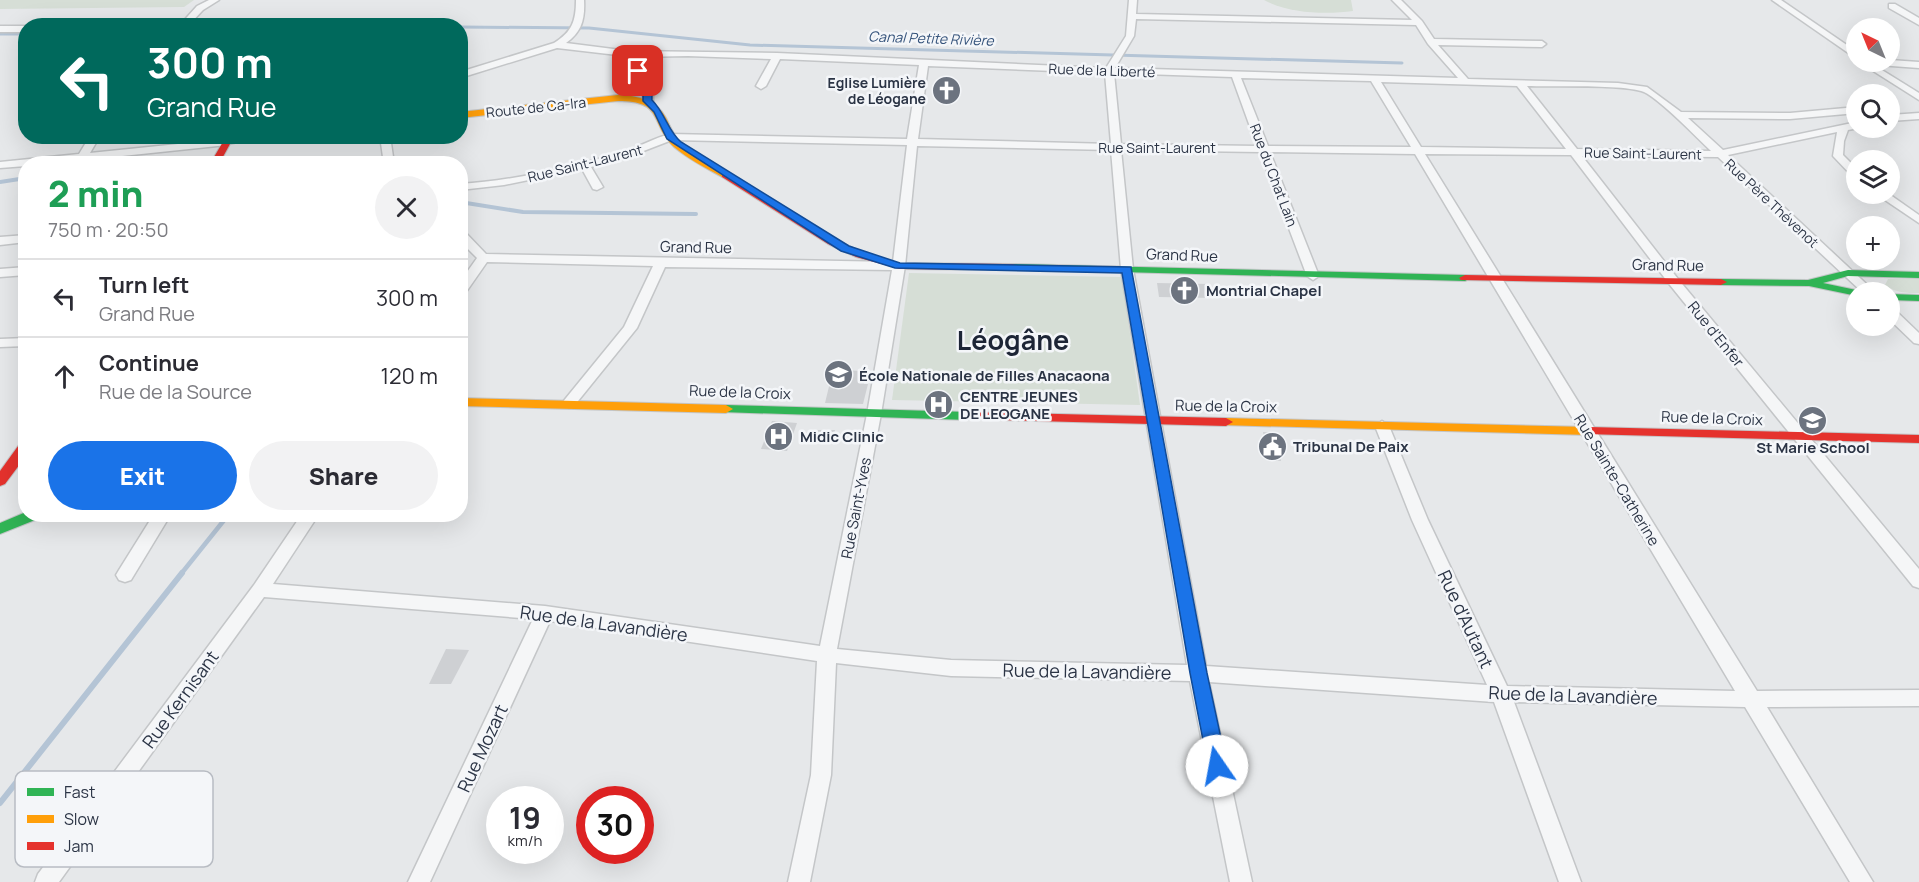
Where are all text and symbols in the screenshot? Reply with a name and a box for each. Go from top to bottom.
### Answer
north arrow [1846,18,1900,72]
map controls [1846,18,1900,336]
water label: Canal Petite Rivière [868,26,995,50]
text: 300 m [147,33,273,91]
icon: left [48,42,126,120]
pin [612,45,663,96]
icon: arrive [621,54,654,87]
street label: Rue de la Liberté [1048,59,1156,81]
place label: Eglise Lumière de Léogane [827,73,926,108]
church icon: Eglise Lumière de Léogane [931,74,963,106]
button: search [1846,84,1900,138]
text: Grand Rue [147,88,276,125]
street label: Route de Ca-Ira [485,92,587,122]
street label: Rue du Chat Lain [1246,121,1302,229]
street label: Rue Saint-Laurent [1098,138,1216,157]
street label: Rue Saint-Laurent [526,139,645,186]
street label: Rue Saint-Laurent [1584,142,1702,164]
button: layers [1846,150,1900,204]
street label: Rue Père Thévenot [1721,154,1823,252]
text: 2 min [48,169,143,218]
button: close [375,176,438,239]
text: 750 m · 20:50 [48,216,169,243]
button: + [1846,216,1900,270]
street label: Grand Rue [660,236,732,258]
street label: Grand Rue [1146,243,1219,267]
street label: Grand Rue [1632,254,1704,276]
text: Turn left [99,270,189,300]
church icon: Montrial Chapel [1169,274,1201,306]
place label: Montrial Chapel [1206,280,1322,301]
icon: left [48,282,81,315]
button: − [1846,282,1900,336]
text: 300 m [376,283,438,313]
street label: Rue d'Enfer [1683,297,1749,372]
text: Grand Rue [99,300,195,327]
district label: Léogâne [957,321,1069,358]
text: Continue [99,348,199,378]
school or university icon: École Nationale de Filles Anacaona [822,359,854,391]
icon: ahead [48,360,81,393]
text: 120 m [380,361,438,391]
place label: École Nationale de Filles Anacaona [859,365,1110,386]
text: Rue de la Source [99,378,252,405]
street label: Rue de la Croix [689,380,791,404]
place label: CENTRE JEUNES DE LEOGANE [960,386,1078,424]
hospital icon: CENTRE JEUNES DE LEOGANE [923,389,955,421]
street label: Rue de la Croix [1175,395,1277,417]
school or university icon: St Marie School [1797,404,1829,436]
street label: Rue de la Croix [1661,406,1763,430]
street label: Rue Sainte-Catherine [1569,410,1665,550]
hospital icon: Midic Clinic [763,420,795,452]
place label: Midic Clinic [800,426,884,447]
public building icon: Tribunal De Paix [1256,430,1288,462]
place label: Tribunal De Paix [1293,436,1409,457]
place label: St Marie School [1756,437,1870,458]
button: Exit [48,441,237,510]
button: Share [249,441,438,510]
street label: Rue Saint-Yves [836,455,876,561]
street label: Rue d'Autant [1433,566,1499,672]
street label: Rue de la Lavandière [519,599,689,647]
street label: Rue Kernisant [136,645,224,753]
street label: Rue de la Lavandière [1002,658,1172,684]
street label: Rue de la Lavandière [1488,680,1658,710]
street label: Rue Mozart [451,700,513,796]
position arrow [1185,734,1249,798]
legend [15,771,213,867]
text: Fast [64,781,95,803]
speed limit sign: 30 [576,786,654,864]
text: 19 [509,797,541,838]
text: Slow [64,808,99,830]
text: km/h [508,830,542,851]
text: Jam [64,835,94,857]

